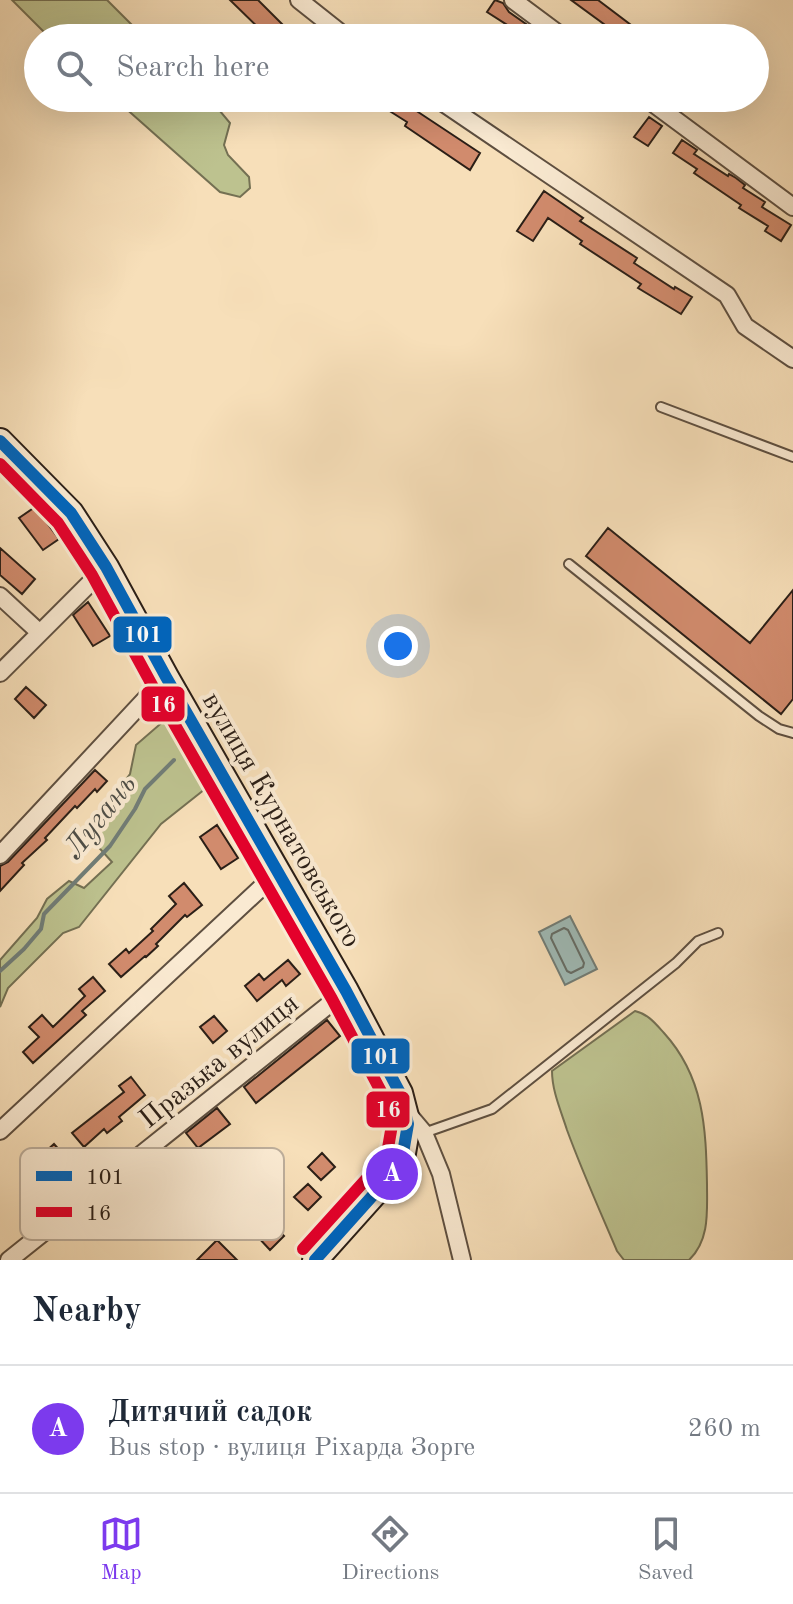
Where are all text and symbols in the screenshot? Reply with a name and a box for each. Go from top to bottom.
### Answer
search box [24,24,769,112]
icon: search [52,46,96,90]
text: Search here [116,53,270,83]
line badge: 101 [112,615,173,654]
text: 101 [124,625,162,647]
your location [378,626,418,666]
line badge: 16 [140,685,186,723]
street label: вулиця Курнатовського [196,688,365,953]
text: 16 [150,695,176,717]
water label: Лугань [59,769,143,865]
street label: Празька вулиця [135,990,305,1135]
line badge: 101 [350,1037,411,1075]
text: 101 [362,1047,400,1069]
line badge: 16 [365,1090,411,1129]
text: 16 [375,1100,401,1122]
pin: A [366,1144,418,1204]
legend [20,1148,284,1240]
text: 101 [86,1167,124,1189]
text: 16 [86,1203,112,1225]
text: Nearby [32,1295,142,1329]
text: Дитячий садок [108,1398,312,1428]
text: A [48,1416,68,1442]
text: 260 m [688,1416,761,1442]
text: Bus stop · вулиця Ріхарда Зорге [108,1435,475,1461]
tab: Map [99,1512,143,1587]
tab: Directions [342,1512,439,1587]
tab: Saved [638,1512,694,1587]

